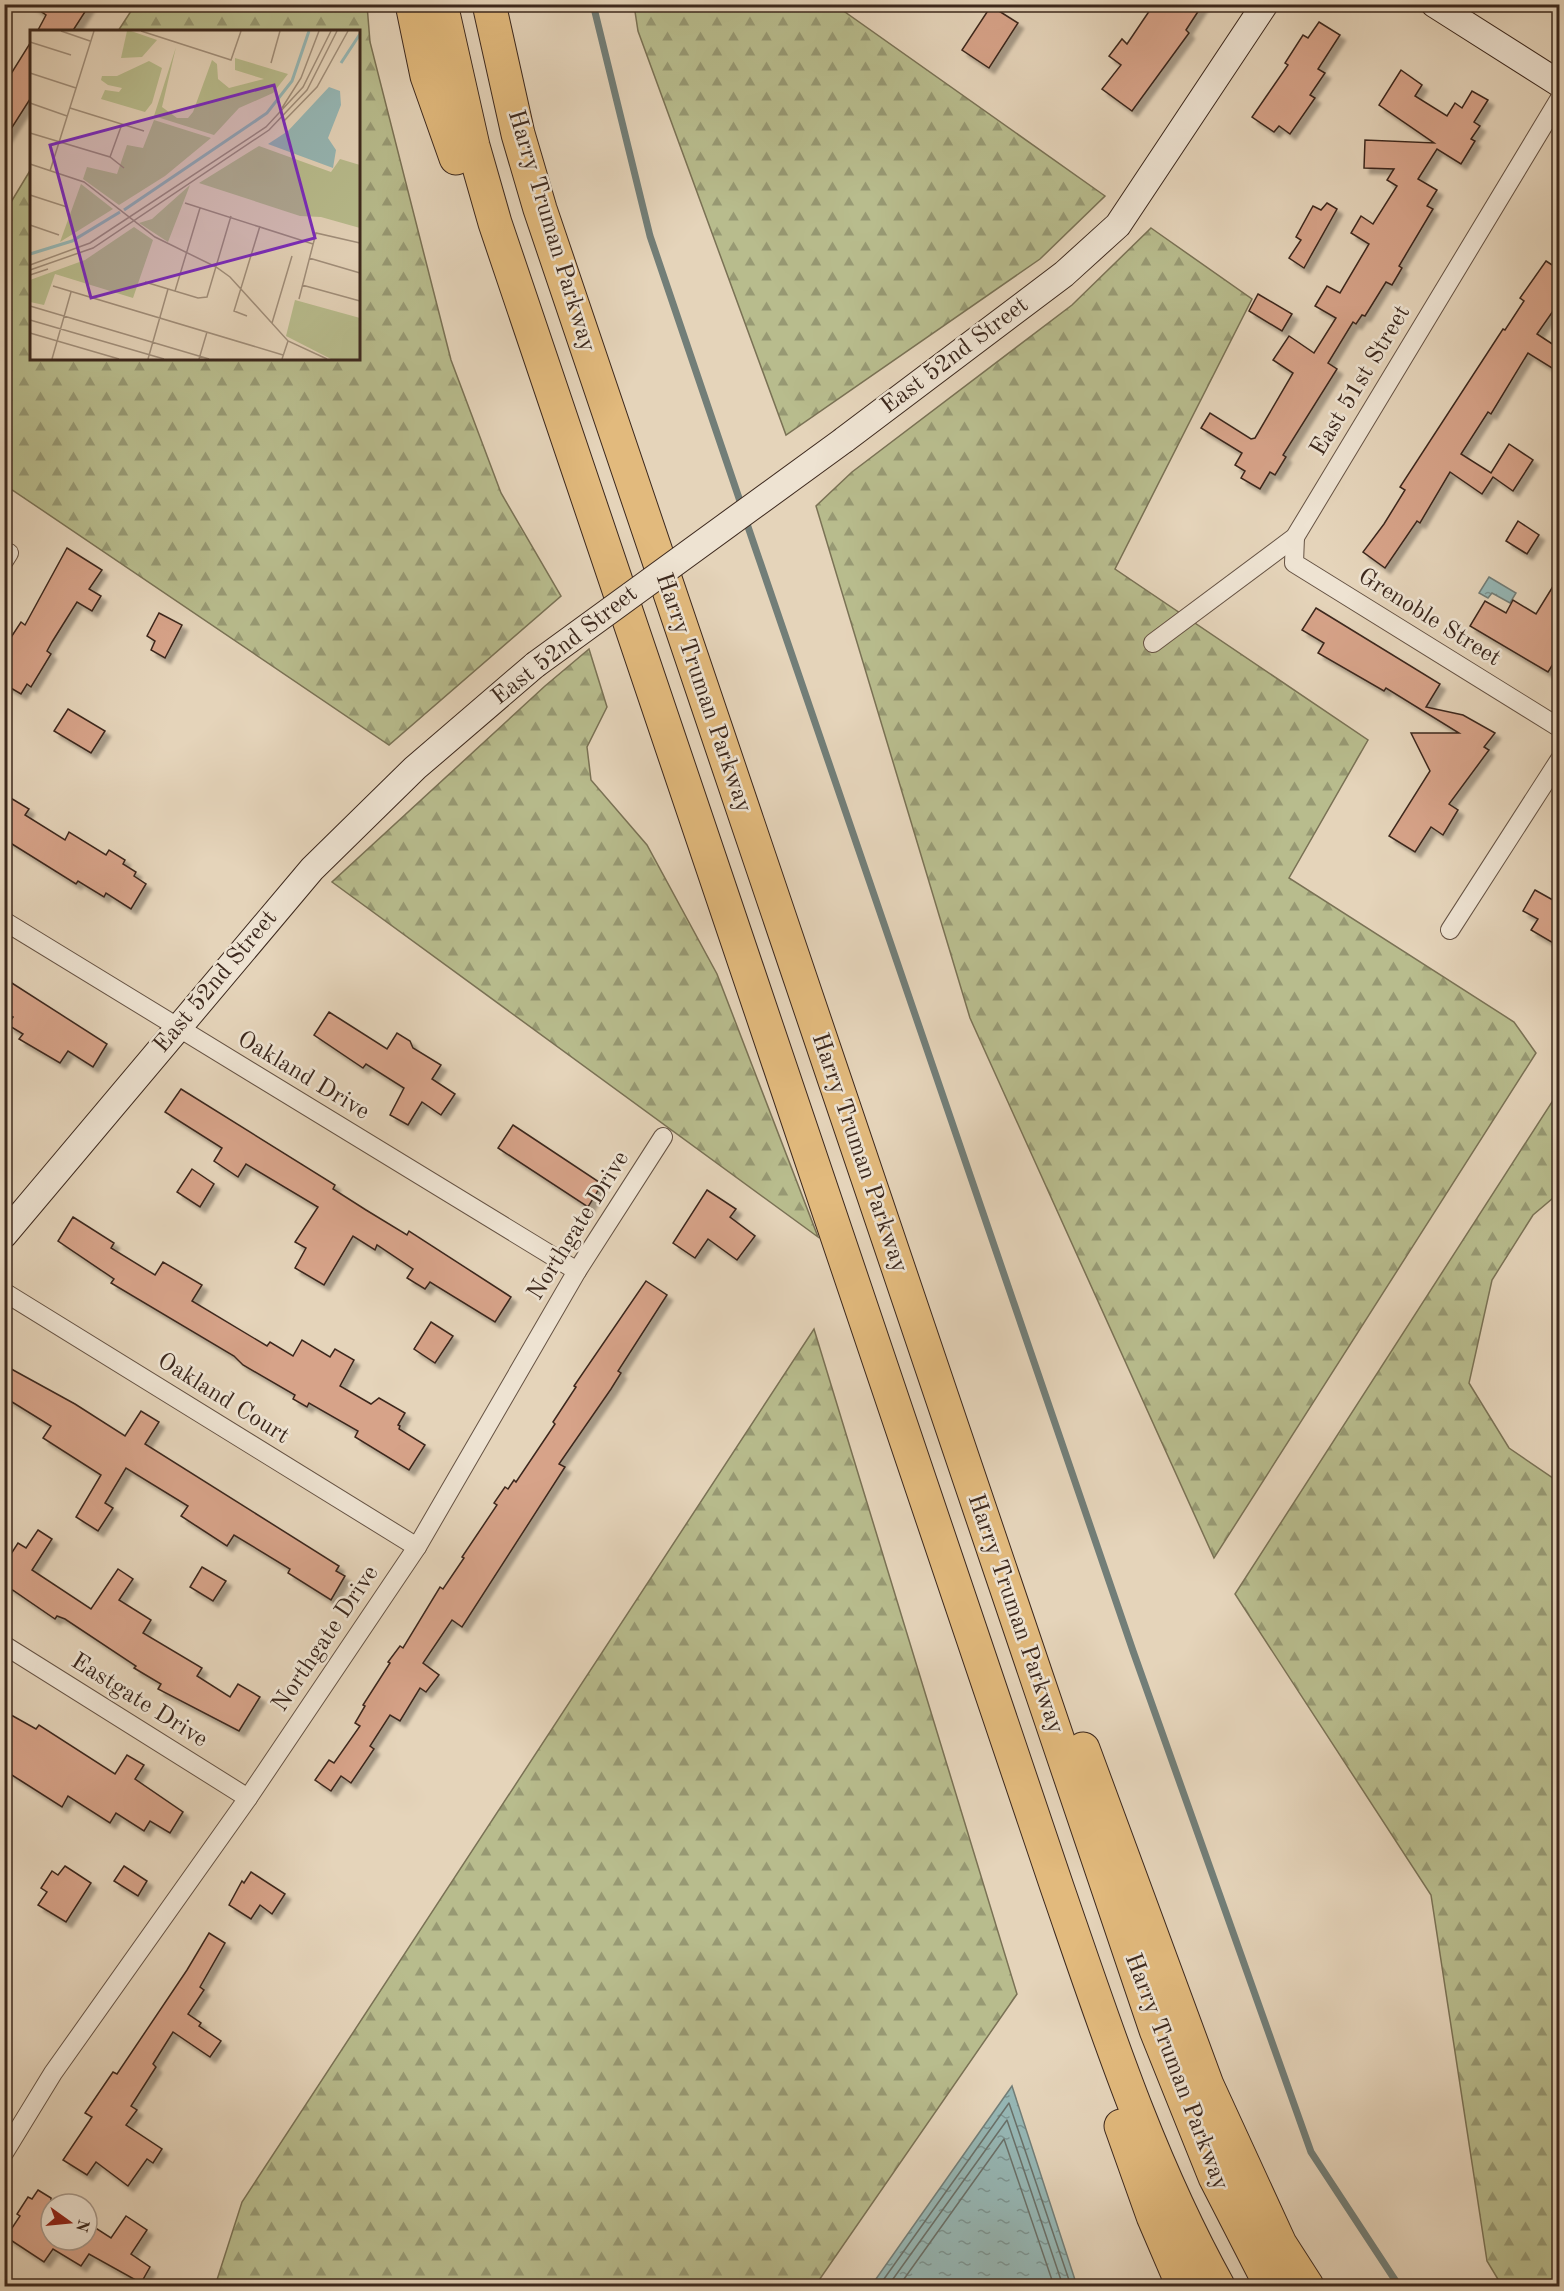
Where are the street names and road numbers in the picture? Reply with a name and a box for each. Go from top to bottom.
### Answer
street label: Harry Truman Parkway [503,107,599,355]
street label: East 52nd Street [877,293,1033,419]
street label: East 51st Street [1307,302,1415,460]
street label: Grenoble Street [1353,565,1505,671]
street label: Harry Truman Parkway [651,570,755,816]
street label: East 52nd Street [488,582,642,710]
street label: East 52nd Street [150,906,282,1058]
street label: Oakland Drive [233,1027,373,1125]
street label: Harry Truman Parkway [807,1030,911,1276]
street label: Northgate Drive [524,1147,634,1305]
street label: Oakland Court [153,1349,293,1449]
street label: Harry Truman Parkway [963,1491,1067,1737]
street label: Northgate Drive [268,1562,384,1716]
street label: Eastgate Drive [67,1650,211,1752]
street label: Harry Truman Parkway [1120,1950,1232,2194]

